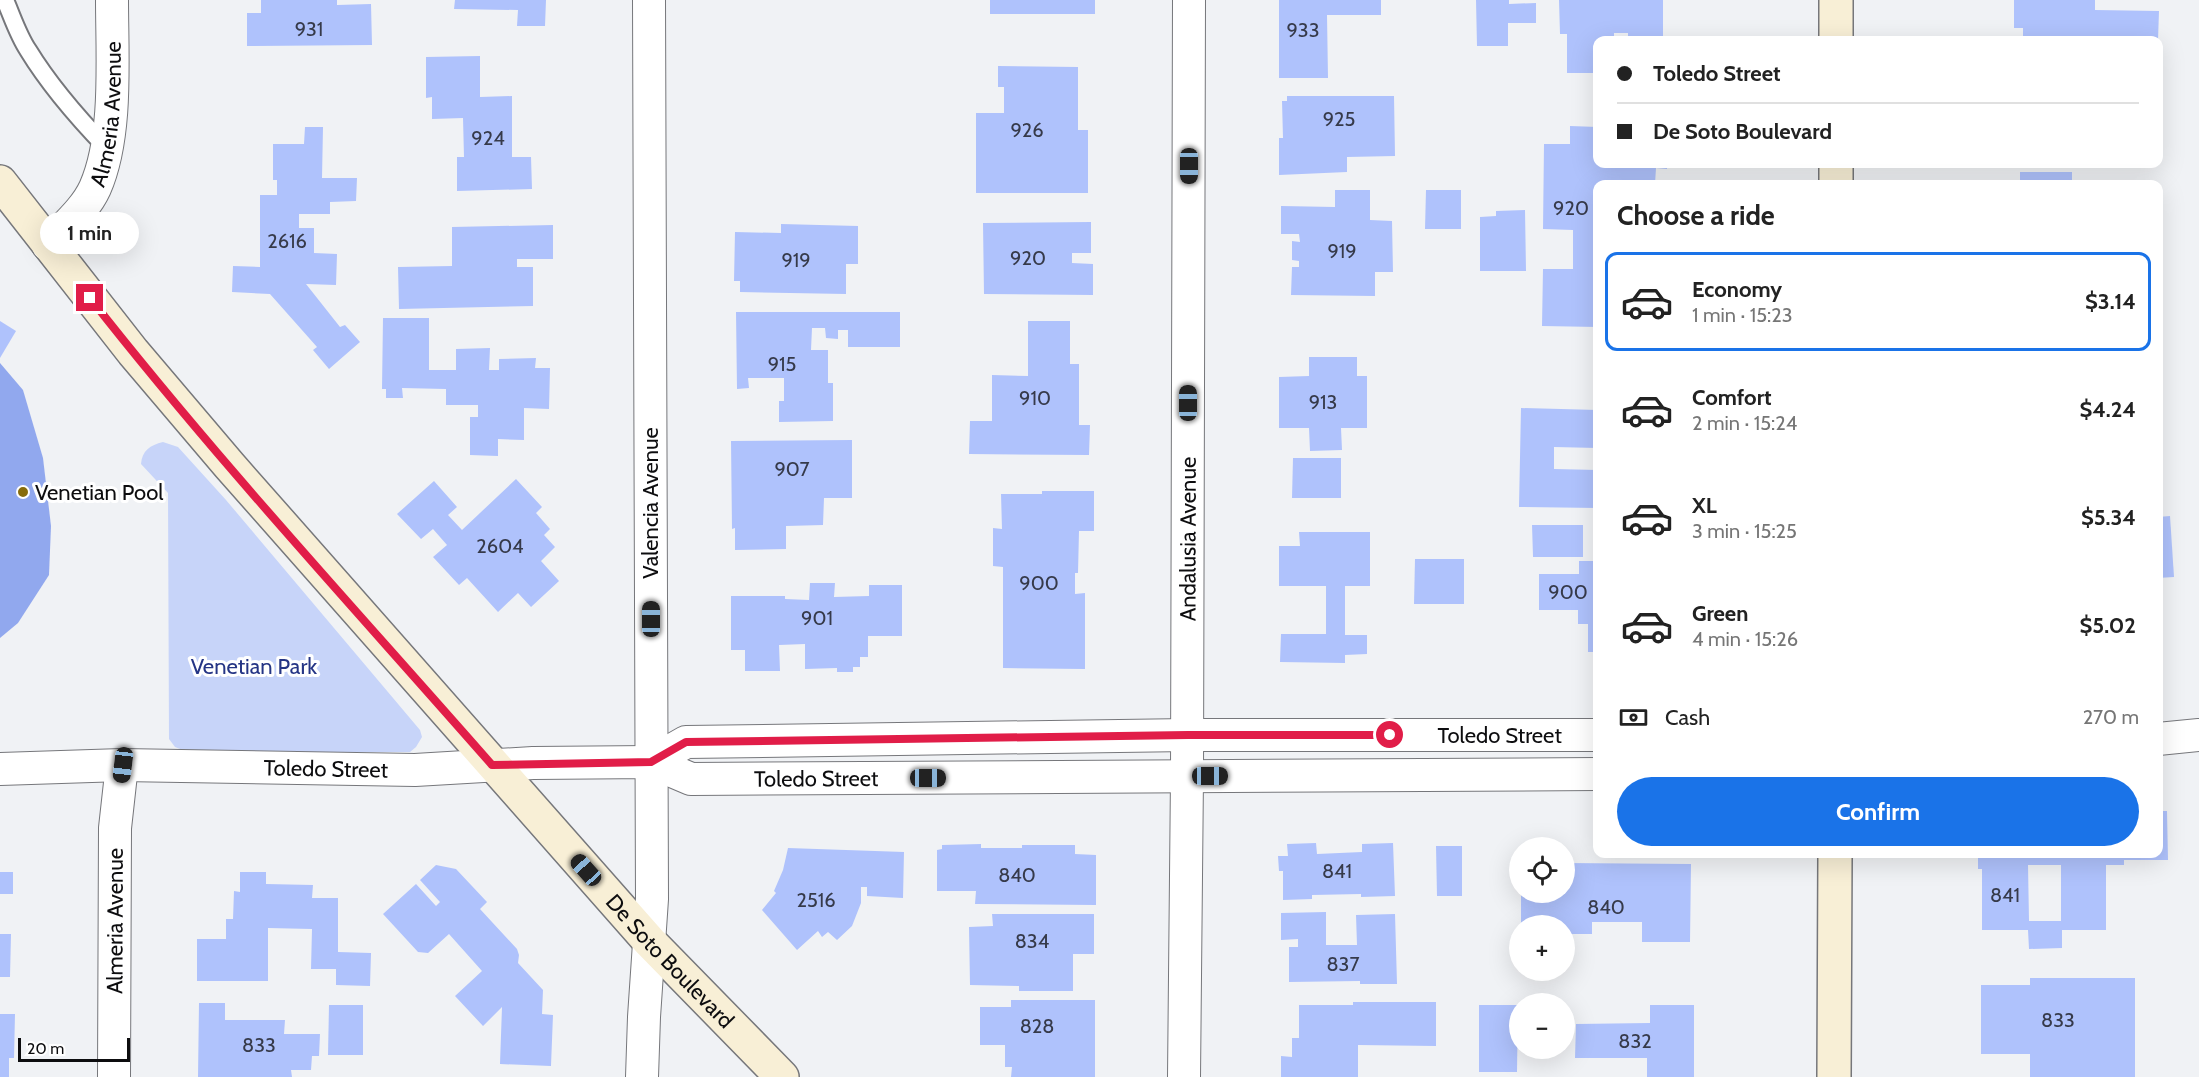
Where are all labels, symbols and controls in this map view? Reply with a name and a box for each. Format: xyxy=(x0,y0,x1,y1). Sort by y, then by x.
house number: 931 xyxy=(295,17,323,41)
house number: 933 xyxy=(1287,18,1320,42)
street label: Almeria Avenue xyxy=(84,41,127,190)
text: Toledo Street xyxy=(1653,60,1781,87)
house number: 925 xyxy=(1323,107,1355,131)
house number: 926 xyxy=(1010,118,1044,142)
text: De Soto Boulevard xyxy=(1653,118,1832,145)
house number: 924 xyxy=(471,126,505,150)
car xyxy=(1180,148,1198,184)
house number: 920 xyxy=(1553,196,1589,220)
text: Choose a ride xyxy=(1617,199,1775,232)
callout: 1 min xyxy=(40,211,140,253)
text: 1 min xyxy=(67,221,112,245)
house number: 2616 xyxy=(267,229,307,253)
house number: 919 xyxy=(1327,239,1357,263)
house number: 920 xyxy=(1010,246,1046,270)
house number: 919 xyxy=(781,248,811,272)
icon: car xyxy=(1620,275,1674,329)
text: Economy xyxy=(1692,276,1782,303)
route end xyxy=(76,284,103,311)
text: $3.14 xyxy=(2085,288,2136,315)
text: 1 min · 15:23 xyxy=(1692,303,1793,327)
house number: 915 xyxy=(768,352,796,376)
icon: car xyxy=(1620,383,1674,437)
text: Comfort xyxy=(1692,384,1771,411)
car xyxy=(1179,385,1197,421)
house number: 910 xyxy=(1019,386,1051,410)
house number: 913 xyxy=(1309,390,1337,414)
text: $4.24 xyxy=(2079,396,2136,423)
text: 2 min · 15:24 xyxy=(1692,411,1797,435)
street label: Valencia Avenue xyxy=(637,427,664,579)
house number: 907 xyxy=(774,457,810,481)
street label: Andalusia Avenue xyxy=(1174,457,1202,621)
place label: Venetian Pool xyxy=(35,479,164,506)
marker: Venetian Pool xyxy=(16,485,30,499)
icon: car xyxy=(1620,491,1674,545)
text: XL xyxy=(1692,492,1717,519)
text: $5.34 xyxy=(2081,504,2136,531)
text: 3 min · 15:25 xyxy=(1692,519,1797,543)
house number: 2604 xyxy=(476,534,524,558)
house number: 900 xyxy=(1019,571,1059,595)
house number: 900 xyxy=(1548,580,1588,604)
icon: car xyxy=(1620,599,1674,653)
text: Green xyxy=(1692,600,1748,627)
car xyxy=(642,601,660,637)
house number: 901 xyxy=(801,606,833,630)
text: $5.02 xyxy=(2080,612,2136,639)
text: 4 min · 15:26 xyxy=(1692,627,1798,651)
park label: Venetian Park xyxy=(191,653,317,680)
icon: cash xyxy=(1617,701,1650,734)
text: Cash xyxy=(1665,704,1710,731)
text: 270 m xyxy=(2083,705,2139,729)
route start xyxy=(1376,721,1403,748)
street label: Toledo Street xyxy=(1437,722,1562,749)
car xyxy=(112,746,134,784)
street label: Toledo Street xyxy=(264,754,389,784)
street label: Toledo Street xyxy=(754,765,879,793)
car xyxy=(1192,767,1228,785)
car xyxy=(910,769,946,787)
button: Confirm xyxy=(1617,777,2139,846)
map controls xyxy=(1509,837,1575,1059)
button: locate xyxy=(1509,837,1575,903)
street label: Almeria Avenue xyxy=(101,848,129,994)
car xyxy=(567,851,605,889)
house number: 841 xyxy=(1322,859,1352,883)
house number: 840 xyxy=(998,863,1036,887)
house number: 841 xyxy=(1990,883,2020,907)
house number: 2516 xyxy=(796,888,836,912)
street label: De Soto Boulevard xyxy=(600,889,740,1034)
house number: 840 xyxy=(1587,895,1625,919)
button: + xyxy=(1509,915,1575,981)
house number: 834 xyxy=(1015,929,1050,953)
house number: 837 xyxy=(1327,952,1360,976)
button: − xyxy=(1509,993,1575,1059)
house number: 833 xyxy=(2041,1008,2075,1032)
house number: 828 xyxy=(1020,1014,1054,1038)
house number: 832 xyxy=(1618,1029,1652,1053)
house number: 833 xyxy=(242,1033,276,1057)
scale bar xyxy=(18,1035,130,1062)
text: 20 m xyxy=(27,1039,64,1058)

